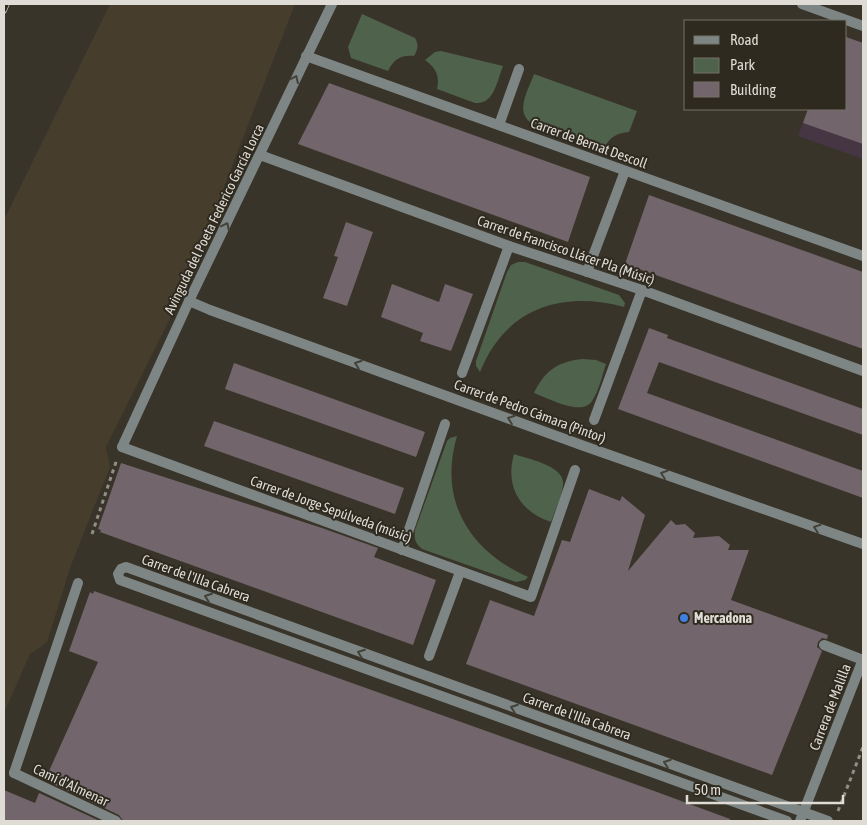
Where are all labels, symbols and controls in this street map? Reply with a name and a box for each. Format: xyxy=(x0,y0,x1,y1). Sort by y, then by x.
legend xyxy=(684,20,847,110)
text: Road xyxy=(730,31,759,48)
text: Park xyxy=(730,56,755,73)
one-way arrow xyxy=(289,75,299,84)
text: Building xyxy=(730,81,776,98)
street label: Carrer de Bernat Descoll xyxy=(528,114,650,172)
street label: Avinguda del Poeta Federico García Lorca xyxy=(161,121,267,317)
street label: Carrer de Francisco Llácer Pla (Músic) xyxy=(475,212,657,288)
one-way arrow xyxy=(219,222,230,231)
one-way arrow xyxy=(354,360,363,370)
street label: Carrer de Pedro Cámara (Pintor) xyxy=(452,376,608,446)
one-way arrow xyxy=(507,415,516,425)
one-way arrow xyxy=(660,470,669,480)
street label: Carrer de Jorge Sepúlveda (músic) xyxy=(248,472,414,546)
one-way arrow xyxy=(814,523,822,533)
street label: Carrer de l'Illa Cabrera xyxy=(140,551,252,605)
one-way arrow xyxy=(205,593,213,603)
place label: Mercadona xyxy=(694,610,753,626)
marker: Mercadona xyxy=(678,612,690,624)
one-way arrow xyxy=(357,648,366,658)
street label: Carrera de Malilla xyxy=(806,661,854,753)
street label: Carrer de l'Illa Cabrera xyxy=(521,689,633,743)
one-way arrow xyxy=(510,704,519,714)
one-way arrow xyxy=(663,759,672,769)
street label: Camí d'Almenar xyxy=(31,761,112,810)
scale bar xyxy=(687,772,843,804)
text: 50 m xyxy=(694,781,721,798)

